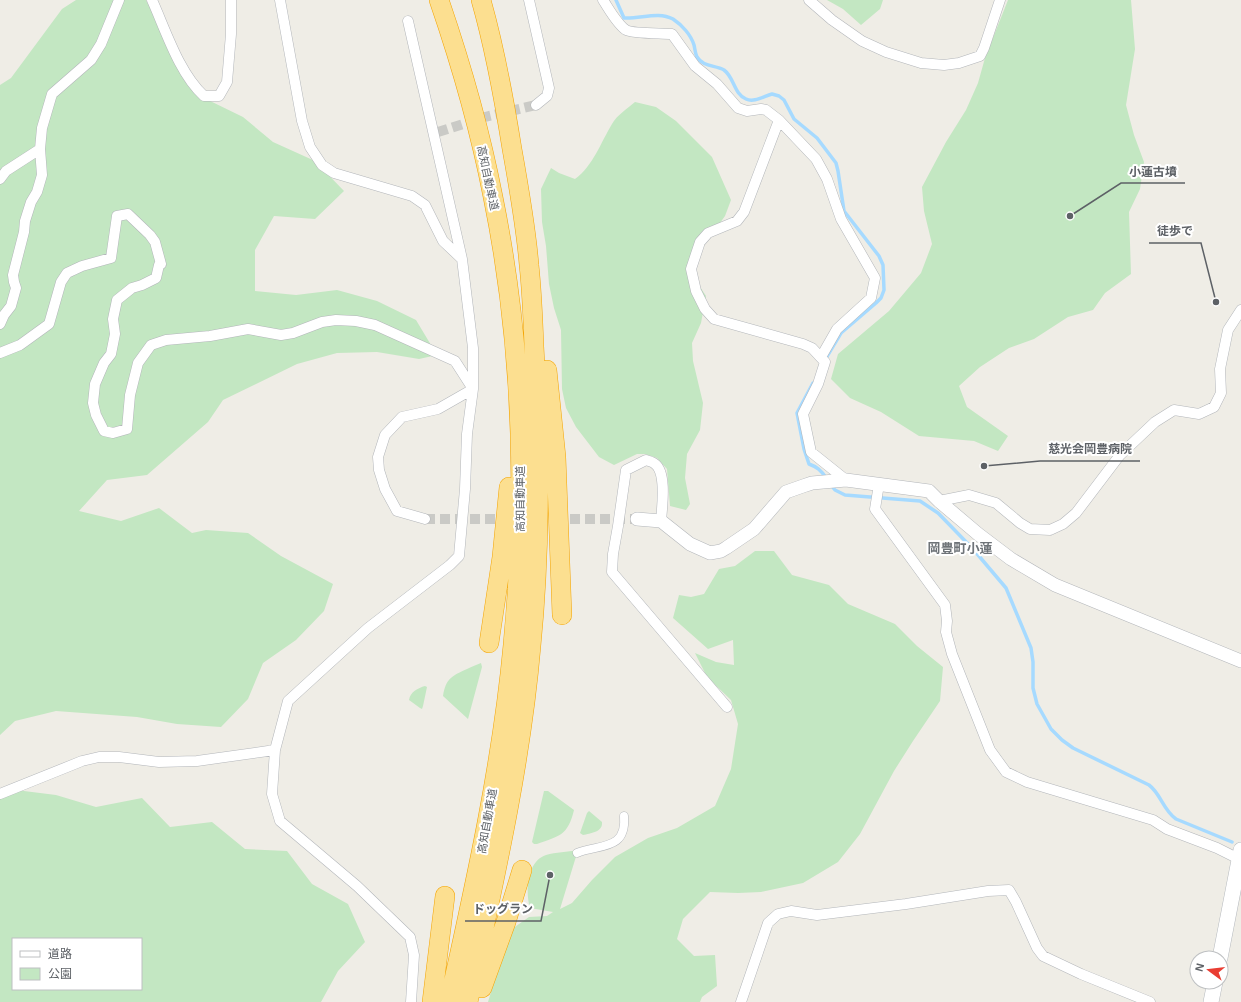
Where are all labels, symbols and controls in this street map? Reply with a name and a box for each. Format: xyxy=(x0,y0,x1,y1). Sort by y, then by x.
street label: 高知自動車道 xyxy=(475,144,501,212)
callout: 小蓮古墳 xyxy=(1121,159,1185,183)
text: 小蓮古墳 xyxy=(1129,165,1177,179)
callout: 徒歩で xyxy=(1149,219,1201,243)
text: 徒歩で xyxy=(1157,224,1193,238)
callout: 慈光会岡豊病院 xyxy=(1040,437,1140,461)
text: 慈光会岡豊病院 xyxy=(1048,442,1132,456)
street label: 高知自動車道 xyxy=(514,466,526,532)
district label: 岡豊町小蓮 xyxy=(927,541,993,556)
street label: 高知自動車道 xyxy=(475,787,499,855)
callout: ドッグラン xyxy=(465,897,541,921)
text: ドッグラン xyxy=(473,902,533,916)
legend xyxy=(12,938,142,990)
text: 道路 xyxy=(48,947,72,961)
north arrow xyxy=(1189,950,1229,990)
text: N xyxy=(1193,962,1206,973)
text: 公園 xyxy=(48,967,72,981)

